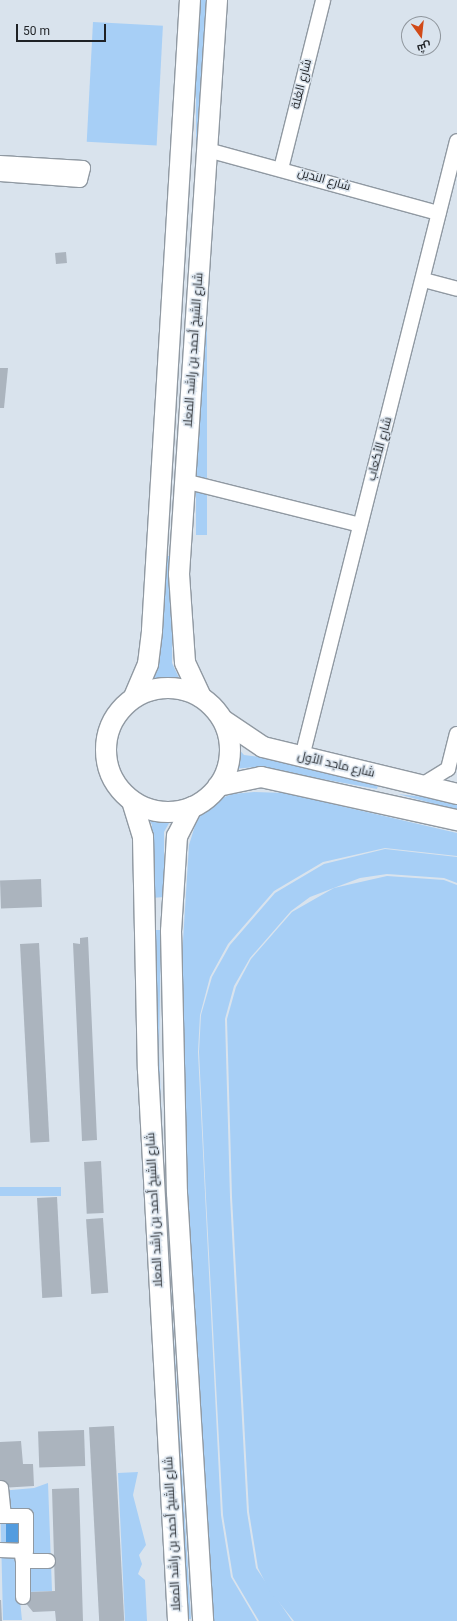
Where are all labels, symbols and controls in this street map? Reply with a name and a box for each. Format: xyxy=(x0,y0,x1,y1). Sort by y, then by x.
scale bar xyxy=(18,16,108,42)
north arrow xyxy=(401,16,441,56)
text: 50 m xyxy=(23,24,50,38)
text: ش xyxy=(415,39,432,55)
street label: شارع الغلة xyxy=(289,58,315,110)
street label: شارع الندين xyxy=(296,166,352,194)
street label: شارع الشيخ أحمد بن راشد المعلا xyxy=(181,272,207,428)
street label: شارع الأكعاب xyxy=(365,416,395,482)
street label: شارع ماجد الأول xyxy=(296,749,376,781)
street label: شارع الشيخ أحمد بن راشد المعلا xyxy=(144,1132,166,1288)
street label: شارع الشيخ أحمد بن راشد المعلا xyxy=(162,1456,184,1612)

